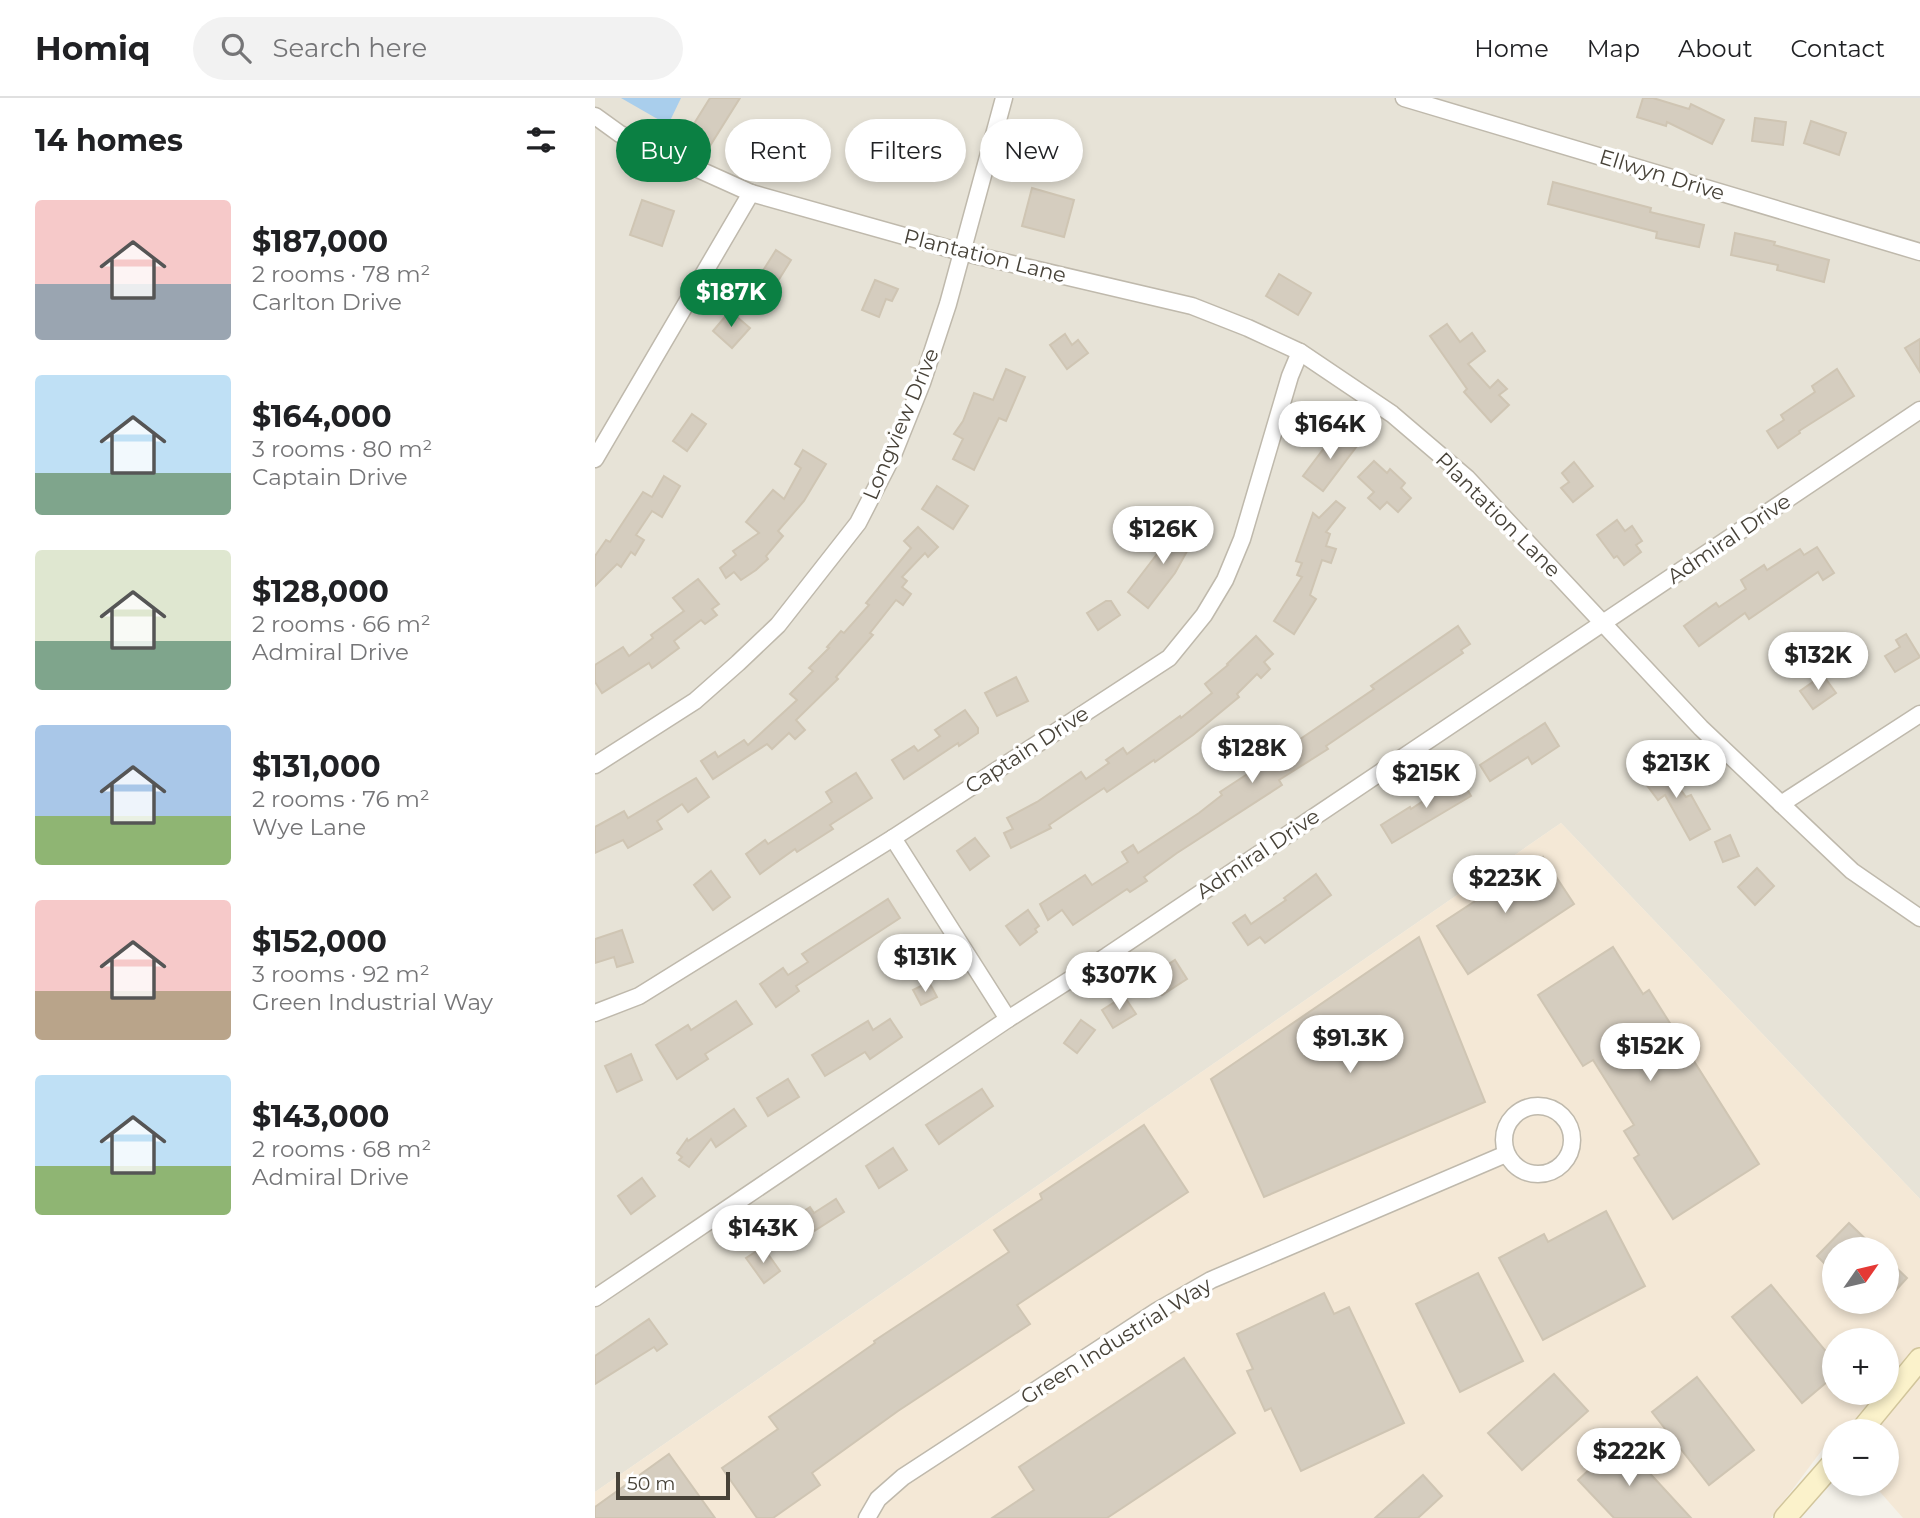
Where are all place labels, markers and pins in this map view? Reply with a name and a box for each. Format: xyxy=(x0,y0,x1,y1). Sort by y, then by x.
pin: $187K xyxy=(682,270,780,329)
pin: $164K xyxy=(1281,402,1379,461)
pin: $126K xyxy=(1114,506,1212,566)
pin: $132K xyxy=(1769,632,1867,692)
pin: $128K xyxy=(1203,726,1301,785)
pin: $213K xyxy=(1627,740,1725,800)
pin: $215K xyxy=(1377,750,1475,810)
pin: $223K xyxy=(1456,856,1554,915)
pin: $131K xyxy=(876,934,974,994)
pin: $307K xyxy=(1070,953,1168,1012)
pin: $91.3K xyxy=(1293,1016,1407,1075)
pin: $152K xyxy=(1601,1024,1699,1083)
pin: $143K xyxy=(714,1206,812,1265)
pin: $222K xyxy=(1580,1428,1678,1488)

